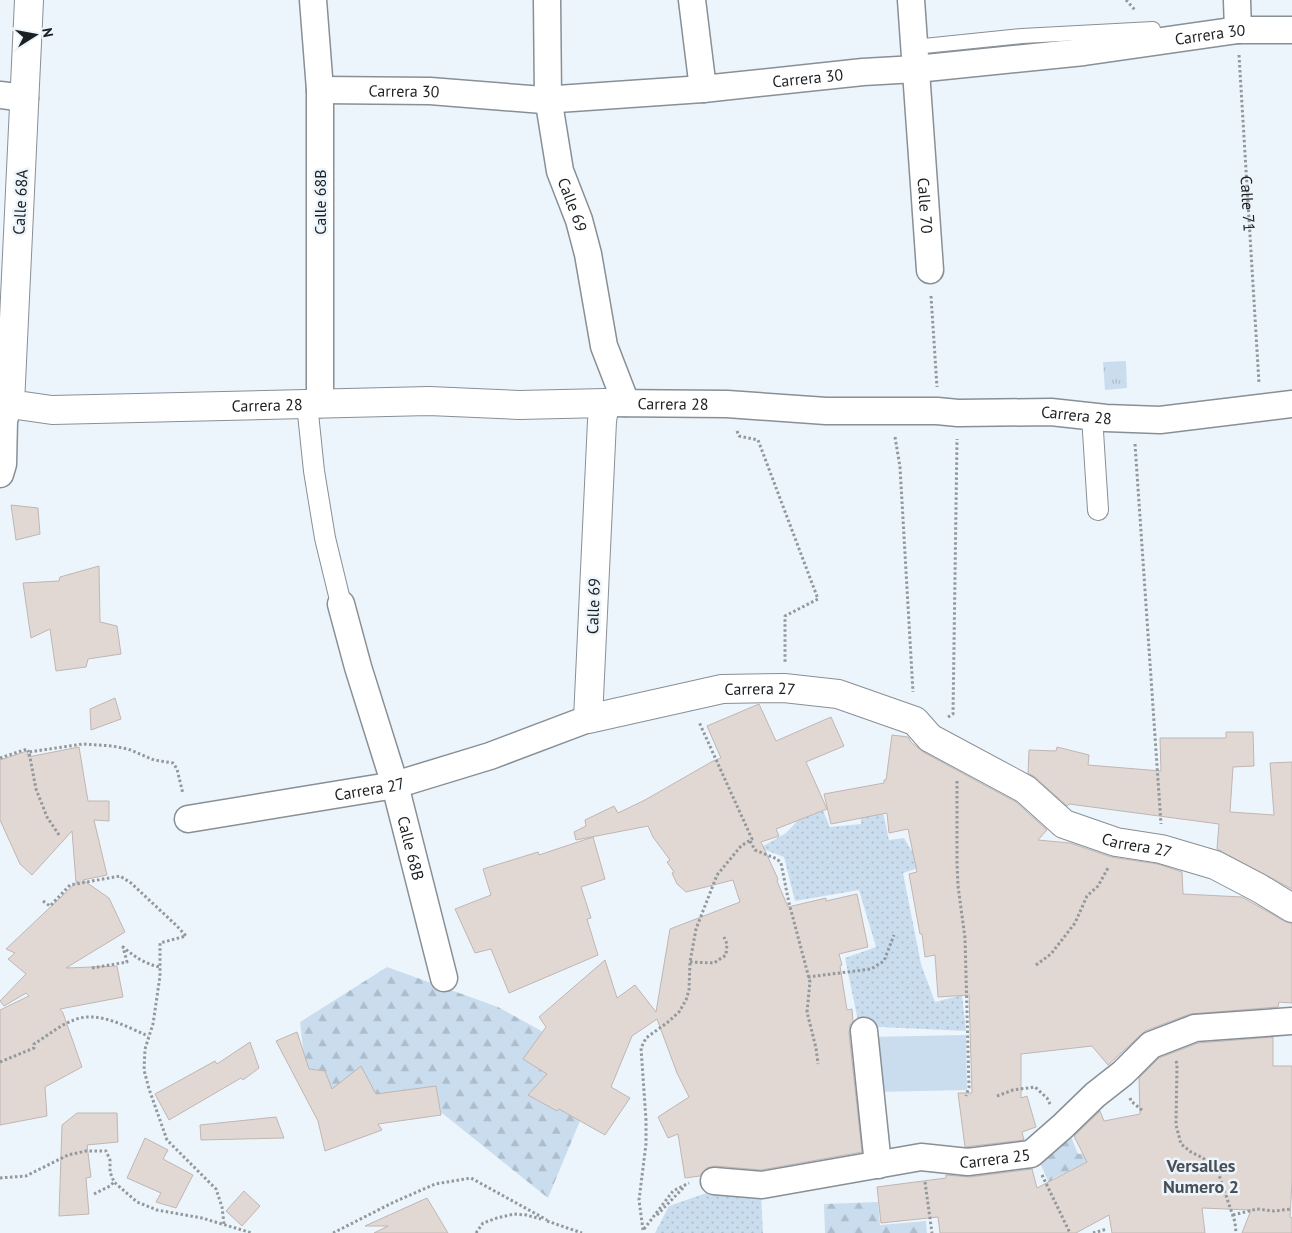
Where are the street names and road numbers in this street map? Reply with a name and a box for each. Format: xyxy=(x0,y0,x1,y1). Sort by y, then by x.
street label: Carrera 30 xyxy=(1174,20,1246,49)
street label: Carrera 30 xyxy=(771,64,844,92)
street label: Carrera 30 xyxy=(368,80,441,102)
street label: Calle 68A xyxy=(8,168,32,235)
street label: Calle 68B xyxy=(310,169,330,235)
street label: Calle 69 xyxy=(554,175,592,234)
street label: Calle 71 xyxy=(1236,175,1260,232)
street label: Calle 70 xyxy=(914,177,937,234)
street label: Carrera 28 xyxy=(637,393,709,414)
street label: Carrera 28 xyxy=(231,394,303,416)
street label: Carrera 28 xyxy=(1041,402,1112,428)
street label: Calle 69 xyxy=(582,578,604,634)
street label: Carrera 27 xyxy=(724,678,797,699)
street label: Carrera 27 xyxy=(333,773,407,805)
street label: Calle 68B xyxy=(393,814,429,882)
street label: Carrera 27 xyxy=(1099,828,1174,862)
street label: Carrera 25 xyxy=(959,1144,1031,1172)

